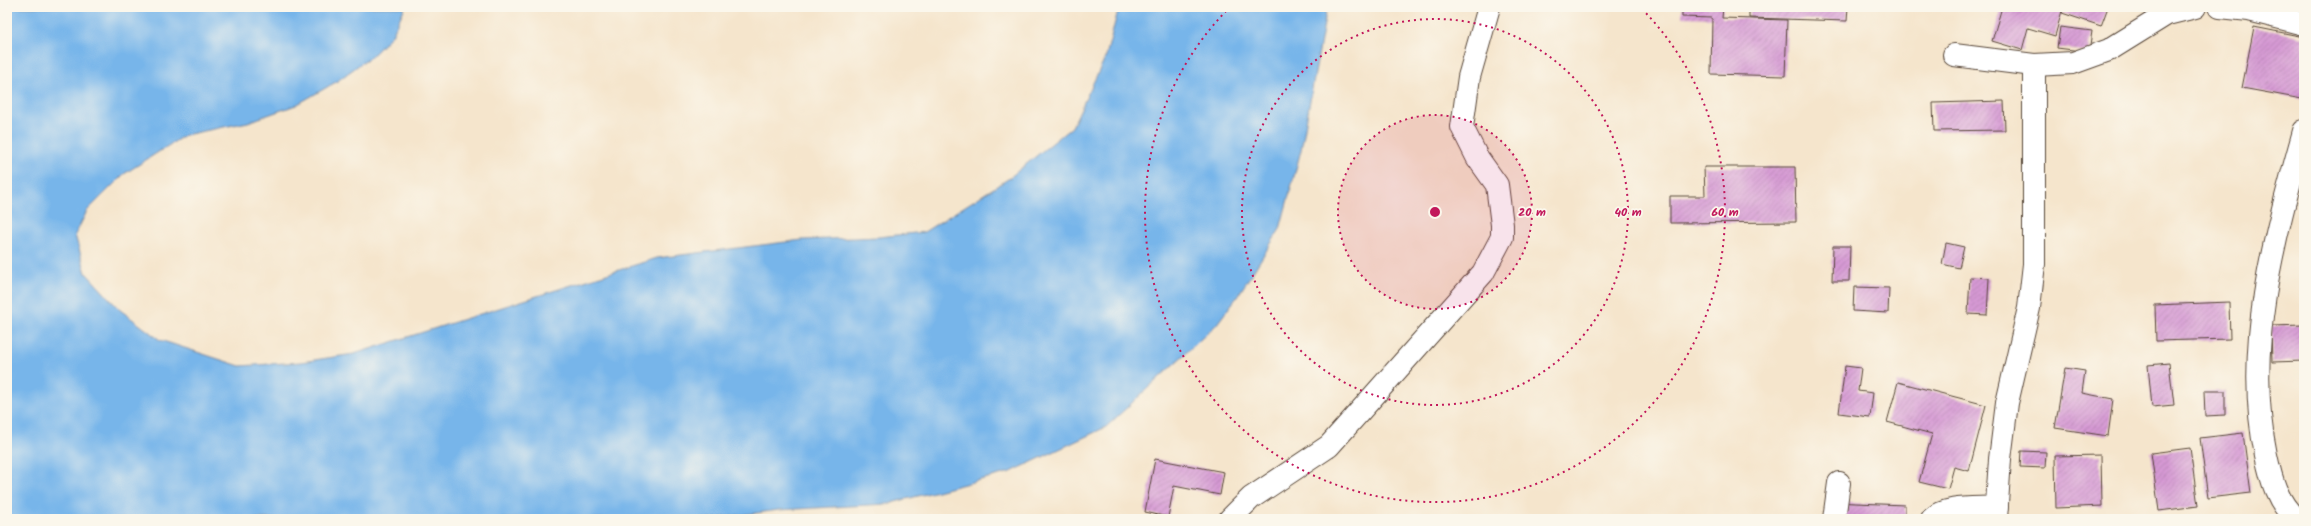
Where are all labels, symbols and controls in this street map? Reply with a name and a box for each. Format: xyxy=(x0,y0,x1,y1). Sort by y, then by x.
text: 20 m xyxy=(1518,203,1546,222)
text: 40 m xyxy=(1614,203,1642,222)
text: 60 m xyxy=(1711,203,1739,222)
centre of rings xyxy=(1428,205,1442,219)

